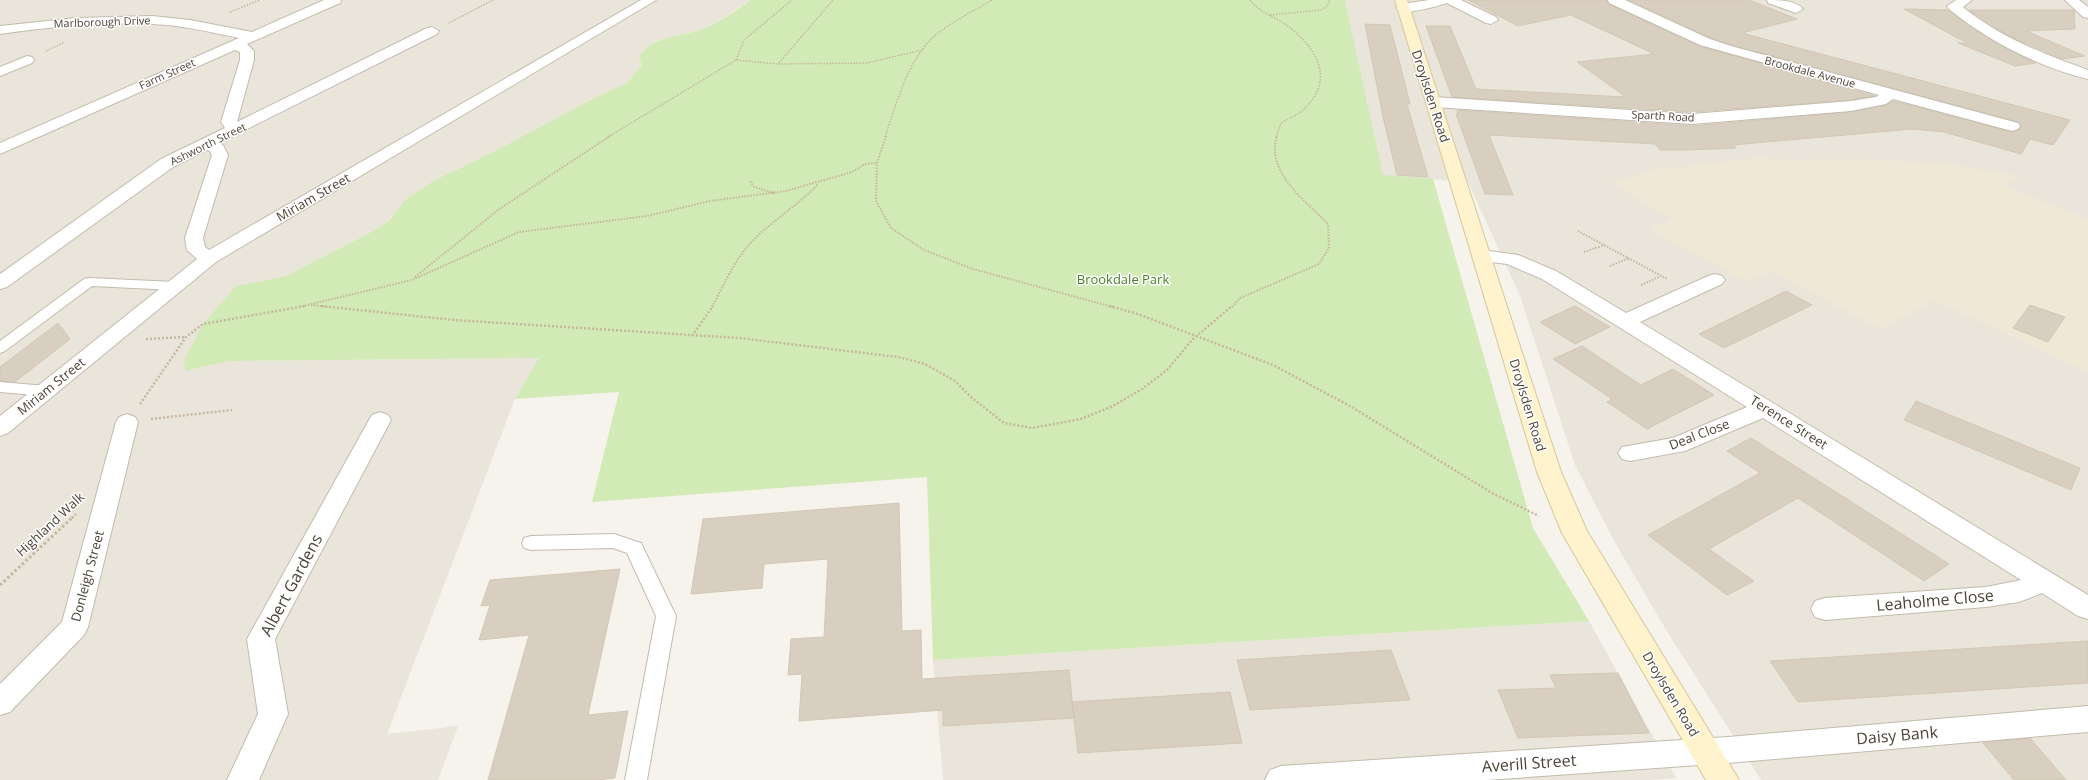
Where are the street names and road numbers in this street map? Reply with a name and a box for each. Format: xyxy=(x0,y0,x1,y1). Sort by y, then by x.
street label: Marlborough Drive xyxy=(53,12,151,31)
street label: Droylsden Road xyxy=(1408,47,1454,145)
street label: Brookdale Avenue xyxy=(1763,52,1857,91)
street label: Farm Street xyxy=(136,54,197,93)
street label: Sparth Road xyxy=(1631,106,1695,125)
street label: Ashworth Street xyxy=(167,119,248,168)
street label: Miriam Street xyxy=(273,168,354,225)
street label: Miriam Street xyxy=(13,353,89,419)
street label: Droylsden Road xyxy=(1505,356,1551,454)
street label: Terence Street xyxy=(1747,391,1831,453)
street label: Deal Close xyxy=(1666,414,1732,454)
street label: Highland Walk xyxy=(12,488,88,560)
street label: Donleigh Street xyxy=(66,528,108,624)
street label: Albert Gardens xyxy=(255,530,327,640)
street label: Leaholme Close xyxy=(1875,584,1995,616)
street label: Droylsden Road xyxy=(1639,648,1703,740)
street label: Daisy Bank xyxy=(1855,720,1939,750)
street label: Averill Street xyxy=(1481,749,1577,777)

